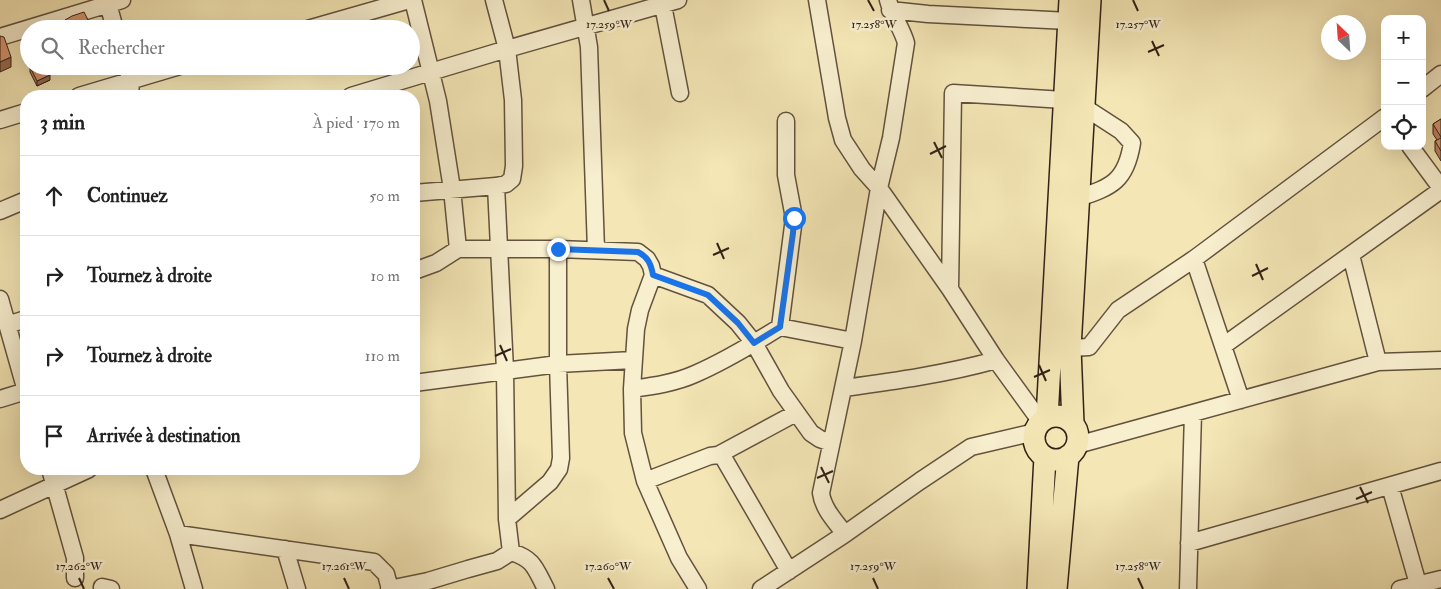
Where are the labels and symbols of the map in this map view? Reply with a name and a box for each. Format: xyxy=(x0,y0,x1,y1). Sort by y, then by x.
north arrow xyxy=(1321,15,1366,60)
text: 17.259°W xyxy=(586,17,633,32)
text: 17.258°W xyxy=(851,17,897,32)
text: 17.257°W xyxy=(1115,17,1161,32)
route start xyxy=(783,207,806,230)
route end xyxy=(547,238,570,261)
text: 17.262°W xyxy=(56,559,103,574)
text: 17.261°W xyxy=(322,559,367,574)
text: 17.260°W xyxy=(585,559,632,574)
text: 17.259°W xyxy=(850,559,897,574)
text: 17.258°W xyxy=(1115,559,1161,574)

